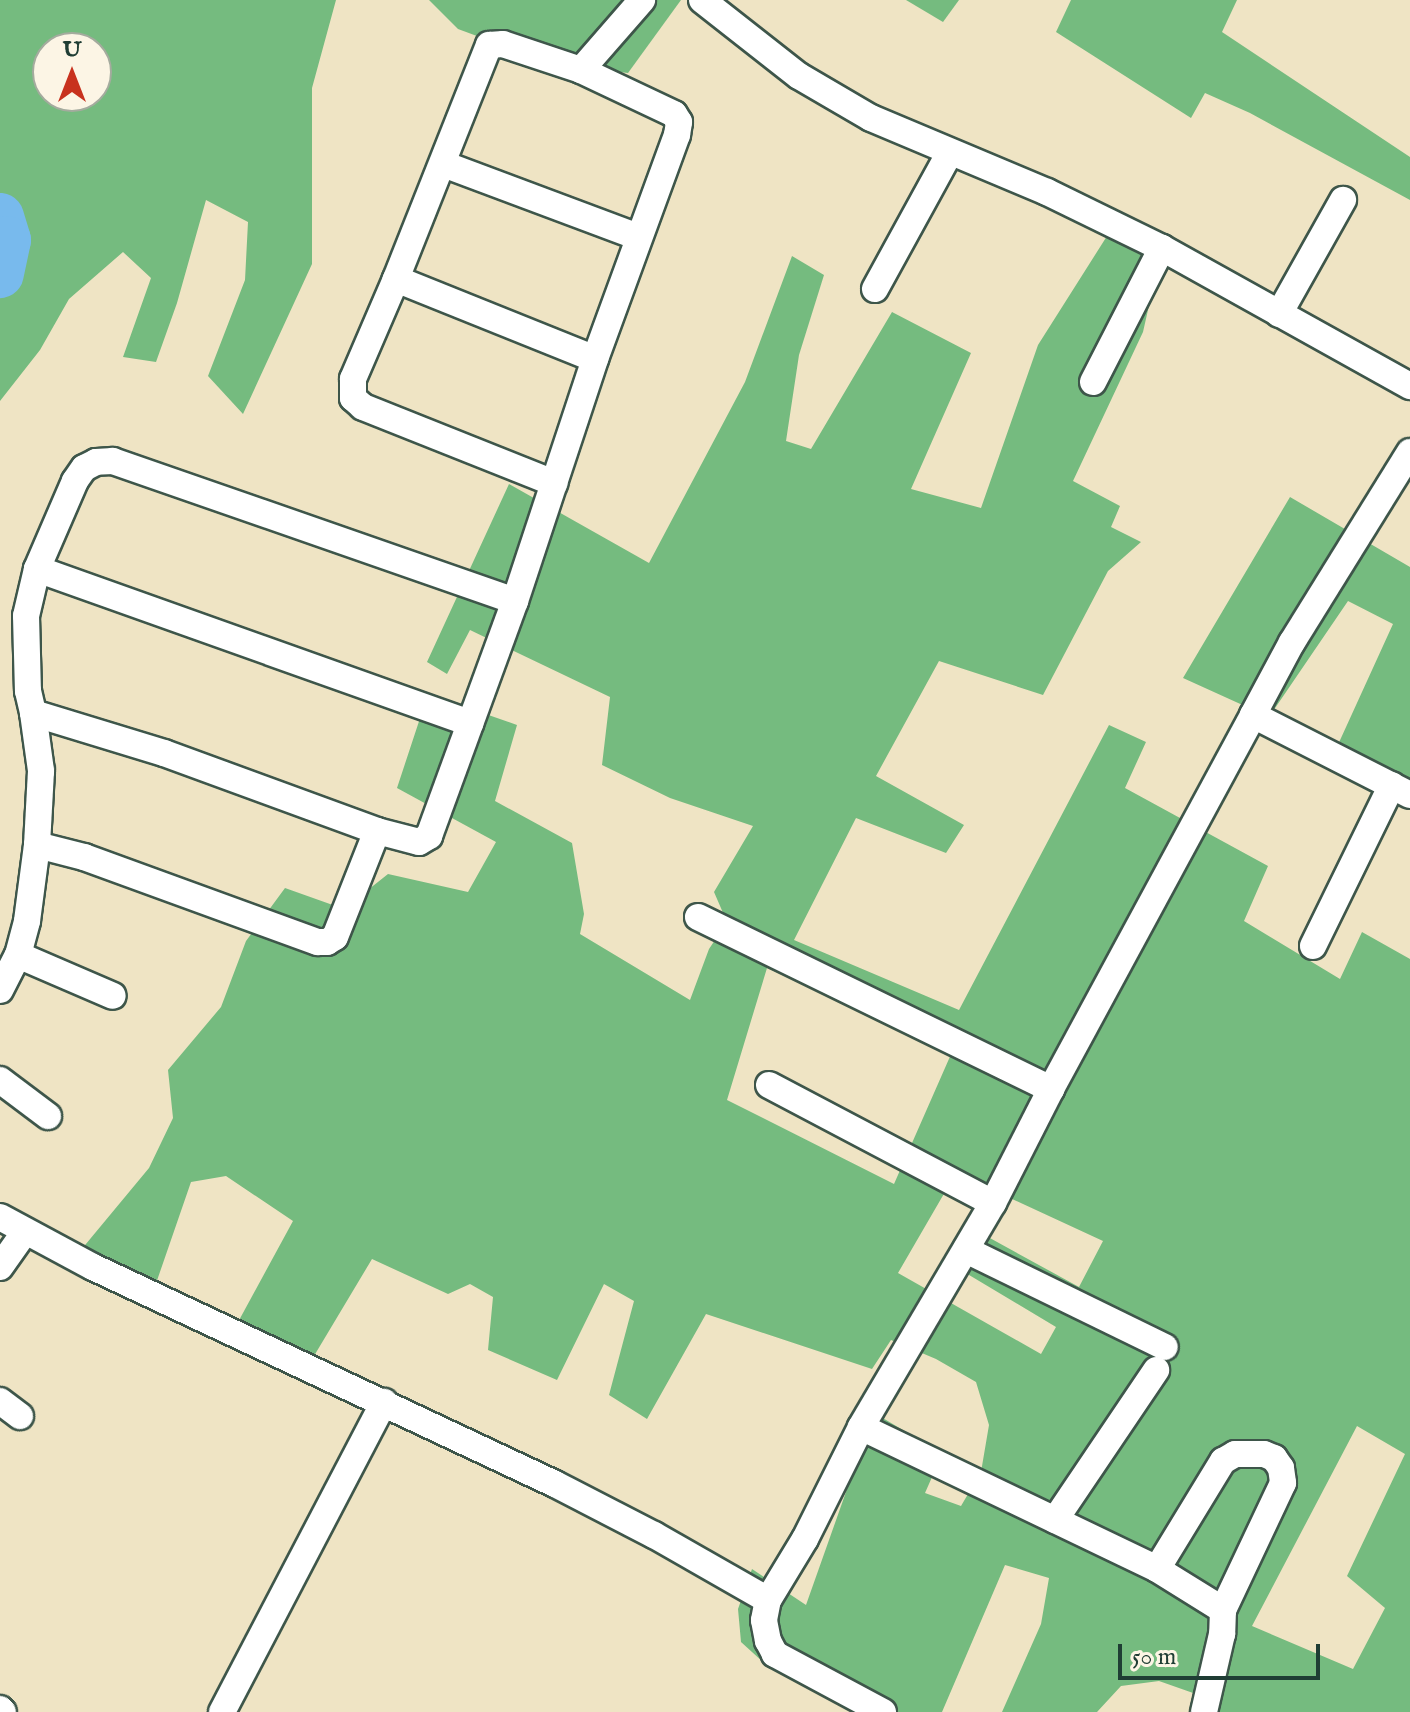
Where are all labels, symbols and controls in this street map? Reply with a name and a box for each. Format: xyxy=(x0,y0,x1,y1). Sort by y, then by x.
north arrow xyxy=(32,32,112,112)
text: U xyxy=(63,36,81,64)
scale bar xyxy=(1122,1628,1324,1678)
text: 50 m xyxy=(1132,1642,1176,1673)

